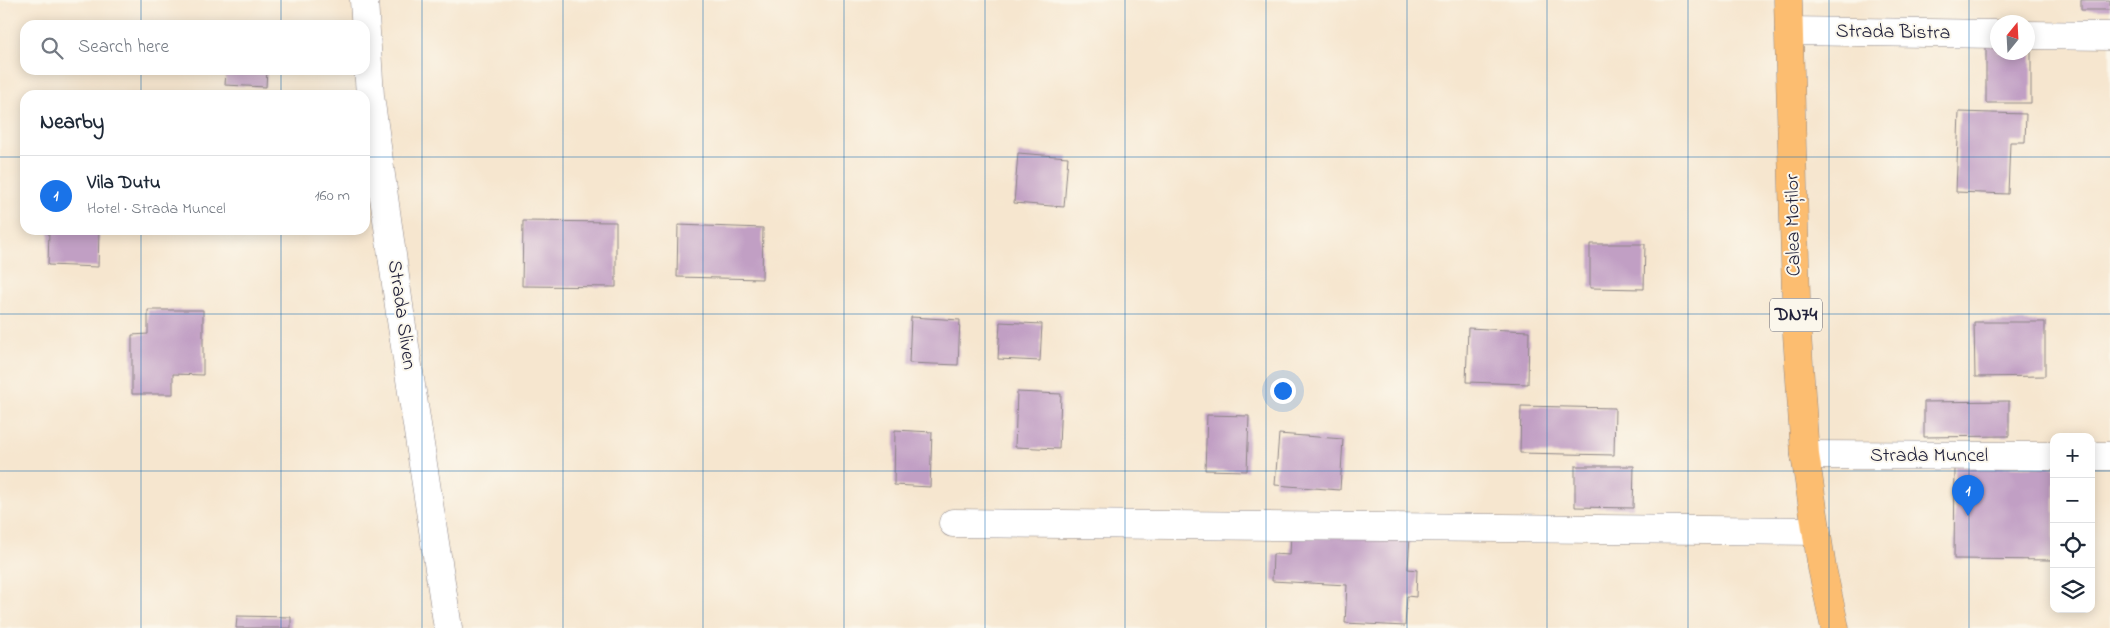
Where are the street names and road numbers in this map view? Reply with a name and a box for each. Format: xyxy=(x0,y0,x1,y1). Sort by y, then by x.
street label: Strada Bistra xyxy=(1835,18,1951,48)
street label: Calea Moților xyxy=(1779,173,1809,277)
street label: Strada Sliven xyxy=(379,258,423,372)
road number: DN74 xyxy=(1770,298,1822,332)
street label: Strada Muncel xyxy=(1870,442,1988,471)

